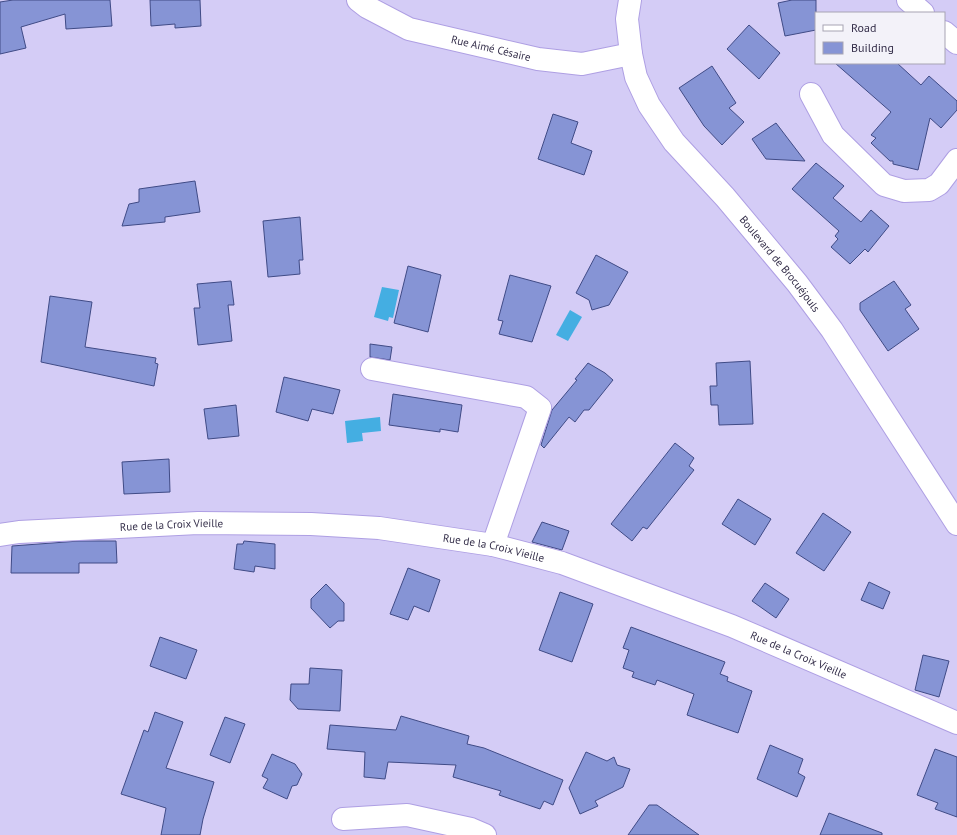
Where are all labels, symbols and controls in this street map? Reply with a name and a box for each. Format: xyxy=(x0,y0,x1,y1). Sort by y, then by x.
legend xyxy=(815,12,945,64)
text: Road xyxy=(851,20,876,35)
street label: Rue Aimé Césaire xyxy=(450,32,533,64)
text: Building xyxy=(851,40,894,55)
street label: Boulevard de Brocuéjouls xyxy=(737,213,823,315)
street label: Rue de la Croix Vieille xyxy=(120,516,224,534)
street label: Rue de la Croix Vieille xyxy=(442,531,546,565)
street label: Rue de la Croix Vieille xyxy=(748,628,849,682)

